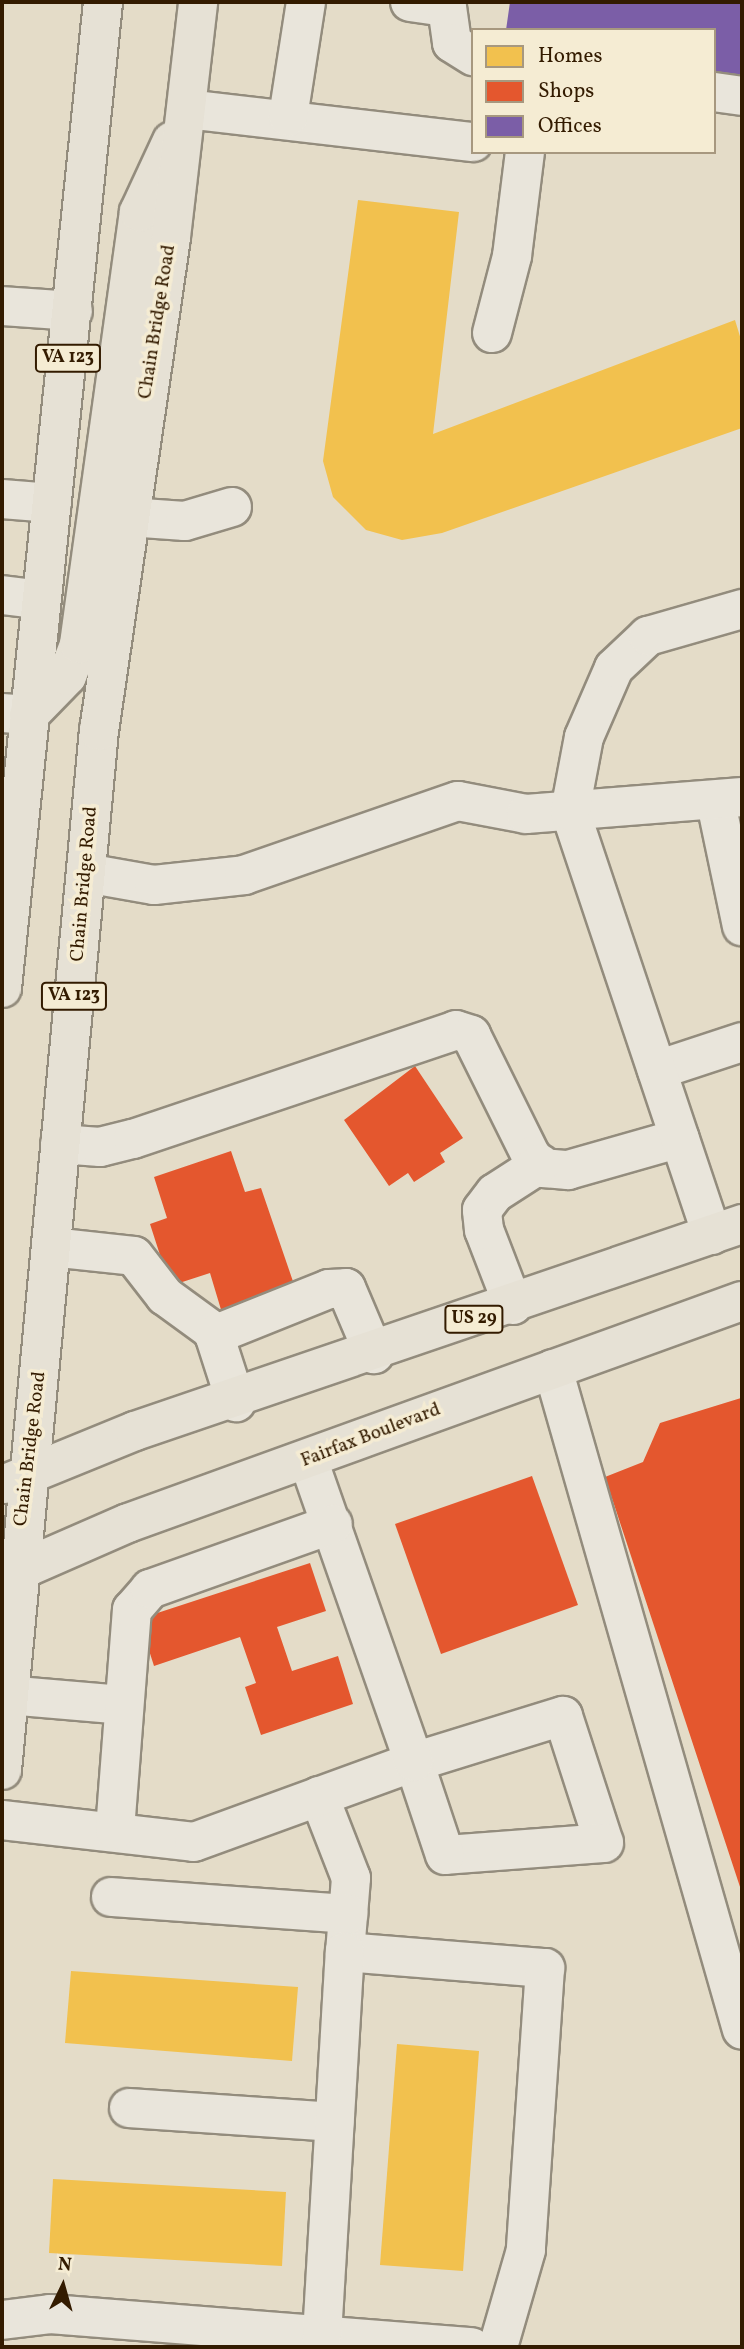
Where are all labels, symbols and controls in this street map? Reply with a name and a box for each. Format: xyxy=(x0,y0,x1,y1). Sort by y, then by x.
legend xyxy=(471,28,716,154)
text: Homes xyxy=(538,42,603,71)
text: Shops xyxy=(538,77,594,106)
text: Offices xyxy=(538,112,602,141)
street label: Chain Bridge Road xyxy=(135,243,181,401)
road number: VA 123 xyxy=(35,344,101,372)
street label: Chain Bridge Road xyxy=(67,805,103,963)
road number: VA 123 xyxy=(41,981,107,1010)
road number: US 29 xyxy=(444,1304,504,1334)
street label: Chain Bridge Road xyxy=(10,1370,52,1528)
street label: Fairfax Boulevard xyxy=(298,1399,444,1473)
north arrow xyxy=(28,2251,98,2321)
text: N xyxy=(57,2252,73,2279)

